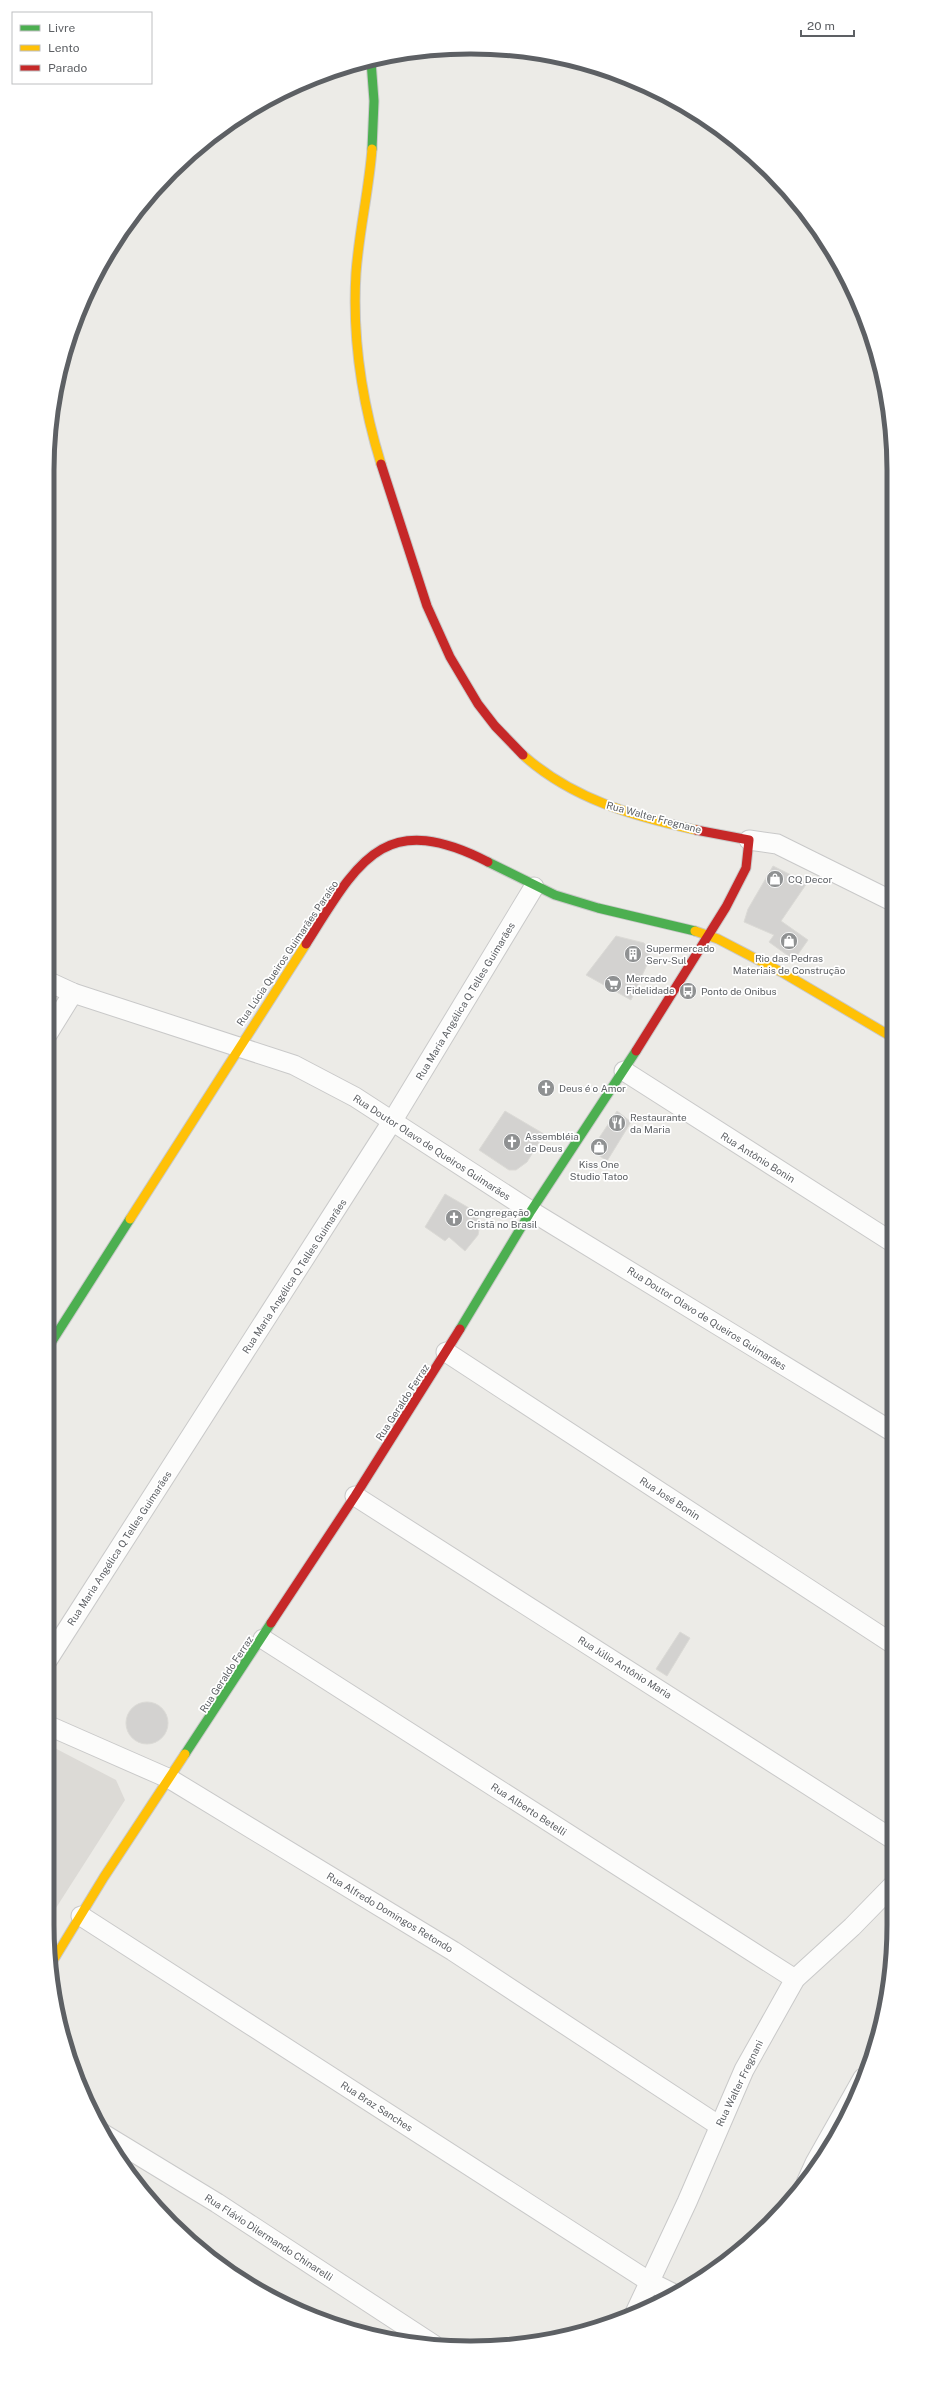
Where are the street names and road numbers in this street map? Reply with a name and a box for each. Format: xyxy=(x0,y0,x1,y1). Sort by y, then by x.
street label: Rua Walter Fregnane xyxy=(605,799,703,836)
street label: Rua Lúcia Queiros Guimarães Paraíso xyxy=(234,878,340,1028)
street label: Rua Maria Angélica Q Telles Guimarães xyxy=(413,920,517,1082)
street label: Rua Doutor Olavo de Queiros Guimarães xyxy=(351,1092,513,1202)
street label: Rua Antônio Bonin xyxy=(719,1129,798,1185)
street label: Rua Maria Angélica Q Telles Guimarães xyxy=(239,1196,349,1356)
street label: Rua Doutor Olavo de Queiros Guimarães xyxy=(625,1264,789,1372)
street label: Rua Geraldo Ferraz xyxy=(373,1361,431,1443)
street label: Rua Maria Angélica Q Telles Guimarães xyxy=(64,1468,174,1628)
street label: Rua José Bonin xyxy=(638,1474,703,1522)
street label: Rua Geraldo Ferraz xyxy=(197,1633,255,1715)
street label: Rua Júlio Antônio Maria xyxy=(576,1633,674,1701)
street label: Rua Alberto Betelli xyxy=(489,1780,569,1838)
street label: Rua Alfredo Domingos Retondo xyxy=(325,1869,456,1955)
street label: Rua Walter Fregnani xyxy=(713,2038,765,2128)
street label: Rua Braz Sanches xyxy=(339,2078,415,2134)
street label: Rua Flávio Dilermando Chinarelli xyxy=(203,2191,335,2283)

